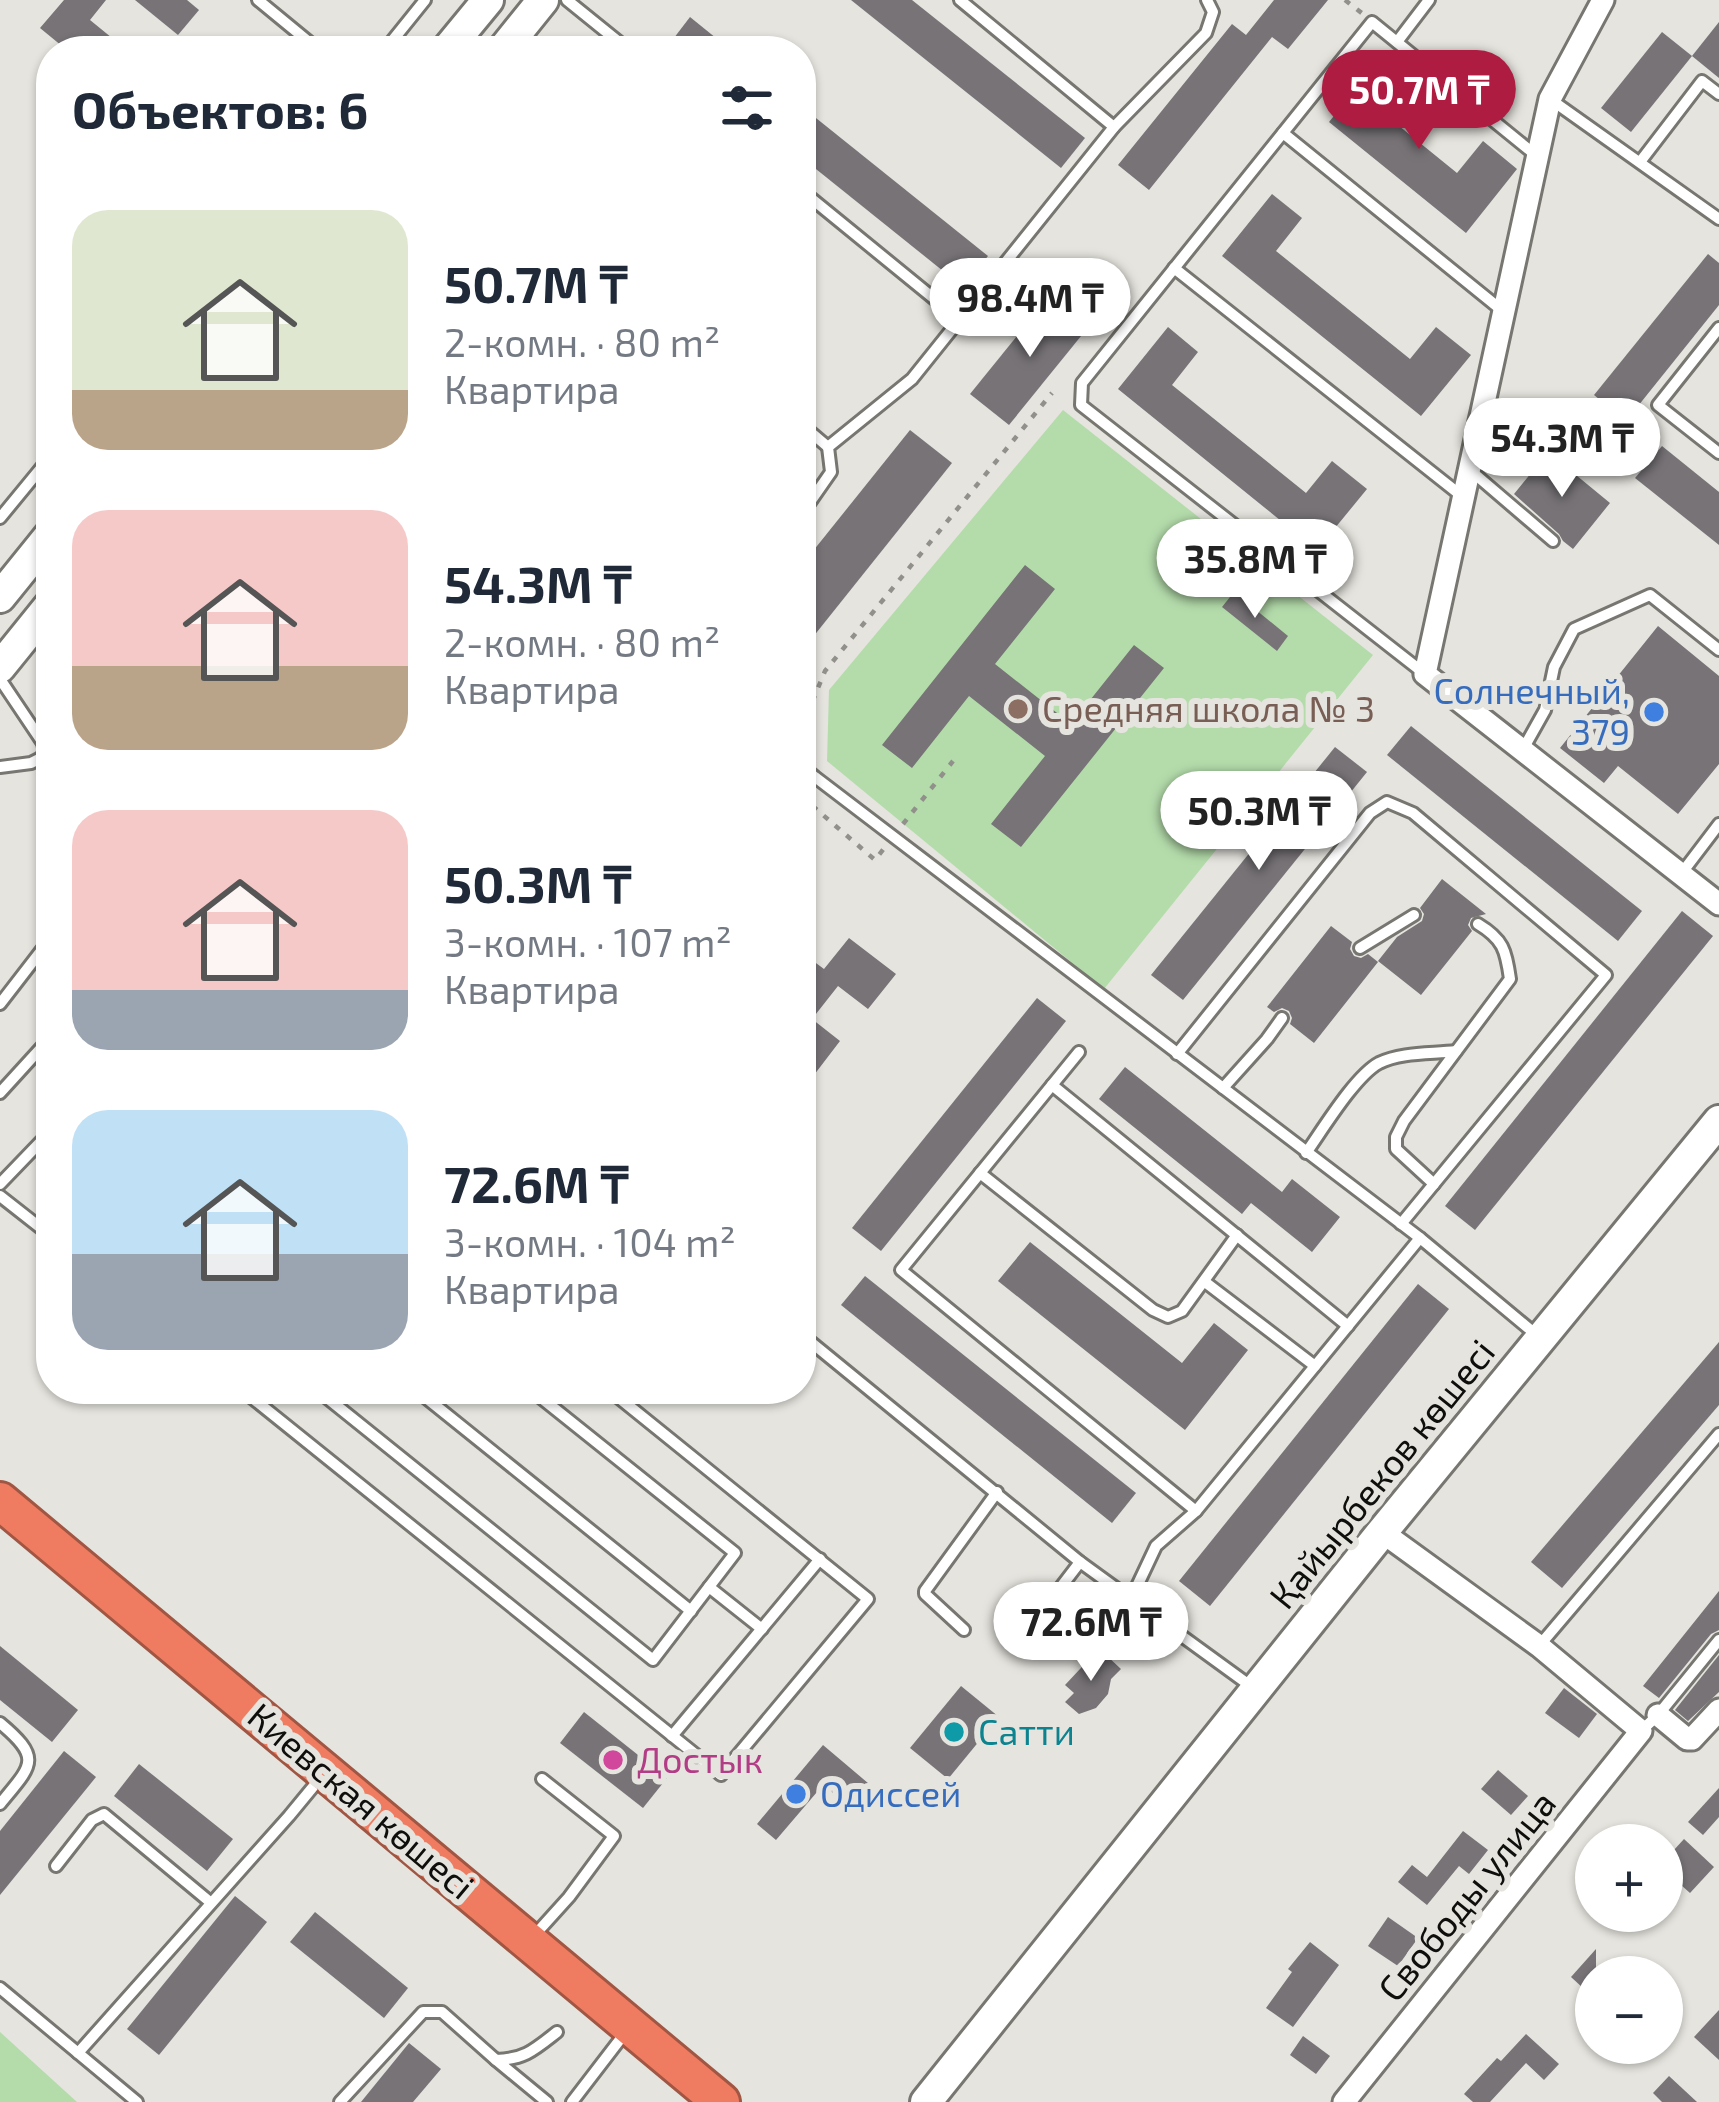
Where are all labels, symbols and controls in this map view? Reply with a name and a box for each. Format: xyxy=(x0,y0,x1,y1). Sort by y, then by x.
pin: 50.7M ₸ xyxy=(1308,50,1530,152)
text: 50.7M ₸ xyxy=(1349,65,1489,112)
icon: filters xyxy=(714,75,780,141)
text: Объектов: 6 xyxy=(72,78,368,139)
text: 50.7M ₸ xyxy=(444,252,628,313)
icon: home xyxy=(168,258,312,402)
pin: 98.4M ₸ xyxy=(919,258,1141,360)
text: 98.4M ₸ xyxy=(957,273,1103,320)
text: 2-комн. · 80 m² xyxy=(444,318,720,365)
text: Квартира xyxy=(444,365,620,412)
pin: 54.3M ₸ xyxy=(1451,398,1673,500)
text: 54.3M ₸ xyxy=(1490,413,1634,460)
pin: 35.8M ₸ xyxy=(1144,519,1366,621)
text: 35.8M ₸ xyxy=(1184,534,1326,581)
text: 54.3M ₸ xyxy=(444,552,632,613)
icon: home xyxy=(168,558,312,702)
text: 2-комн. · 80 m² xyxy=(444,618,720,665)
text: Квартира xyxy=(444,665,620,712)
place label: Солнечный, 379 xyxy=(1433,668,1630,752)
place label: Средняя школа № 3 xyxy=(1042,686,1375,729)
marker: Средняя школа № 3 xyxy=(1005,696,1031,722)
marker: Солнечный, 379 xyxy=(1641,699,1667,725)
pin: 50.3M ₸ xyxy=(1148,771,1370,873)
text: 50.3M ₸ xyxy=(1187,786,1331,833)
text: 50.3M ₸ xyxy=(444,852,631,913)
icon: home xyxy=(168,858,312,1002)
text: 3-комн. · 107 m² xyxy=(444,918,732,965)
text: Квартира xyxy=(444,965,620,1012)
text: 72.6M ₸ xyxy=(444,1152,629,1213)
icon: home xyxy=(168,1158,312,1302)
text: 3-комн. · 104 m² xyxy=(444,1218,736,1265)
text: Квартира xyxy=(444,1265,620,1312)
street label: Қайырбеков көшесі xyxy=(1259,1330,1502,1616)
pin: 72.6M ₸ xyxy=(980,1582,1202,1684)
text: 72.6M ₸ xyxy=(1020,1597,1162,1644)
street label: Киевская көшесі xyxy=(240,1693,484,1907)
place label: Сатти xyxy=(978,1709,1075,1752)
marker: Сатти xyxy=(941,1719,967,1745)
place label: Достык xyxy=(637,1737,763,1780)
marker: Достык xyxy=(600,1747,626,1773)
place label: Одиссей xyxy=(820,1771,961,1814)
marker: Одиссей xyxy=(783,1781,809,1807)
street label: Свободы улица xyxy=(1368,1782,1564,2009)
map controls xyxy=(1575,1824,1683,2064)
button: + xyxy=(1575,1824,1683,1932)
button: − xyxy=(1575,1956,1683,2064)

